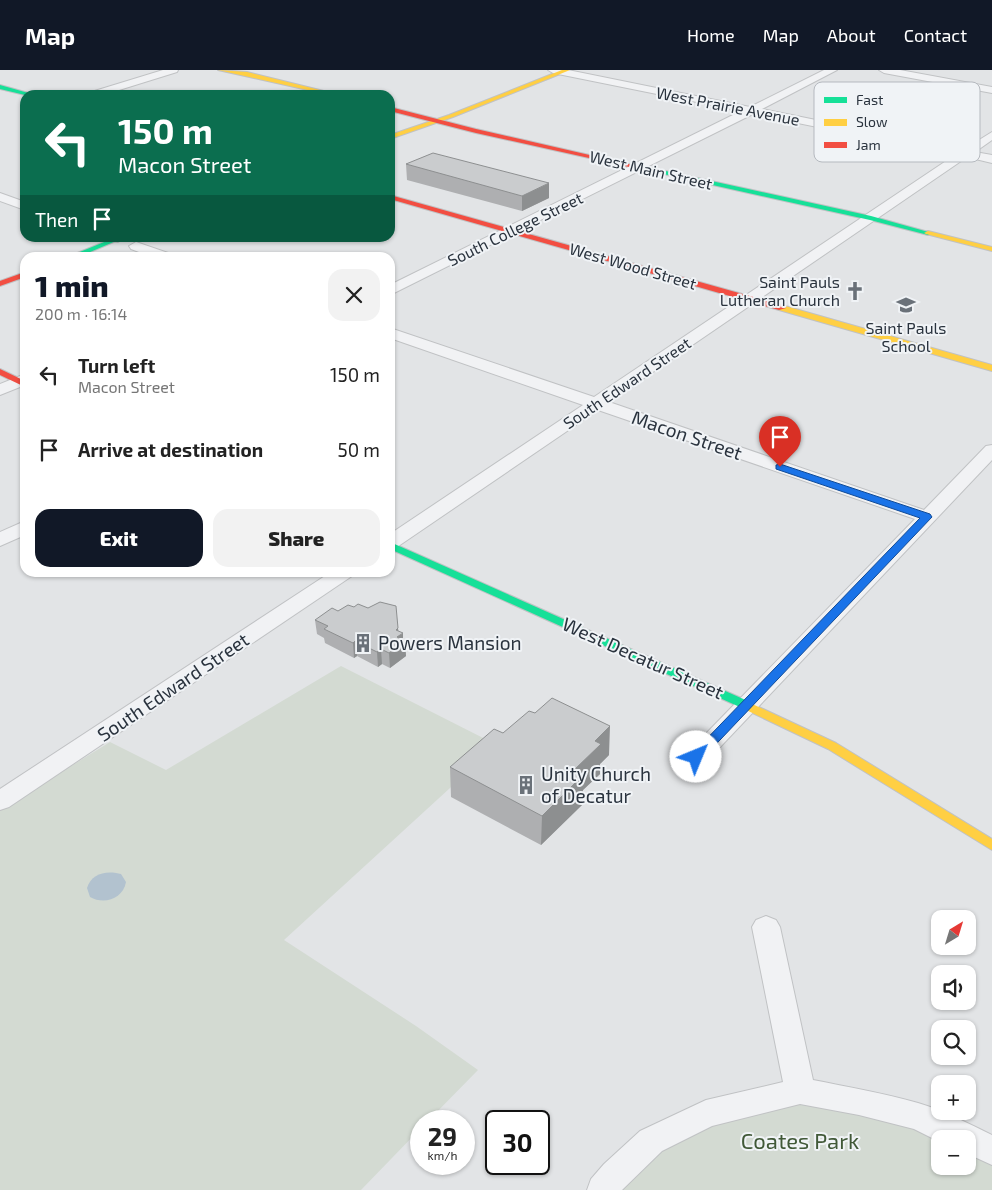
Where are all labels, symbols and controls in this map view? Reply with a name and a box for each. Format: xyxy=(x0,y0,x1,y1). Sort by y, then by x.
text: Map xyxy=(25,21,75,50)
text: Home xyxy=(687,24,735,46)
text: Map xyxy=(763,24,799,46)
text: About xyxy=(827,24,876,46)
text: Contact xyxy=(904,24,967,46)
street label: West Prairie Avenue xyxy=(655,82,801,129)
legend xyxy=(814,82,980,162)
text: Fast xyxy=(856,91,883,108)
text: 150 m xyxy=(118,109,213,151)
icon: left xyxy=(35,110,100,175)
text: Slow xyxy=(856,113,888,130)
text: Jam xyxy=(856,136,881,153)
street label: West Main Street xyxy=(588,146,714,193)
text: Macon Street xyxy=(118,151,251,177)
street label: South College Street xyxy=(444,188,585,270)
icon: arrive xyxy=(88,205,116,233)
text: Then xyxy=(35,208,78,231)
street label: West Wood Street xyxy=(567,238,699,293)
text: 1 min xyxy=(35,267,109,303)
button: close xyxy=(328,269,380,321)
place label: Saint Pauls Lutheran Church xyxy=(720,272,840,309)
church icon: Saint Pauls Lutheran Church xyxy=(844,280,866,302)
school or university icon: Saint Pauls School xyxy=(895,294,917,316)
text: 200 m · 16:14 xyxy=(35,304,127,323)
place label: Saint Pauls School xyxy=(866,318,946,355)
street label: South Edward Street xyxy=(559,333,694,432)
text: Turn left xyxy=(78,354,155,377)
icon: left xyxy=(35,361,63,389)
text: 150 m xyxy=(330,363,380,386)
text: Macon Street xyxy=(78,377,175,396)
street label: Macon Street xyxy=(629,405,745,464)
pin xyxy=(759,416,801,467)
icon: arrive xyxy=(766,423,794,451)
icon: arrive xyxy=(35,436,63,464)
text: Arrive at destination xyxy=(78,438,263,461)
text: 50 m xyxy=(337,438,380,461)
button: Exit xyxy=(35,509,203,567)
button: Share xyxy=(213,509,380,567)
street label: West Decatur Street xyxy=(559,612,727,703)
street label: South Edward Street xyxy=(93,627,253,746)
place label: Powers Mansion xyxy=(378,631,521,654)
building icon: Powers Mansion xyxy=(352,632,374,654)
position arrow xyxy=(669,730,721,782)
place label: Unity Church of Decatur xyxy=(541,762,651,807)
building icon: Unity Church of Decatur xyxy=(515,774,537,796)
north arrow xyxy=(931,910,976,955)
map controls xyxy=(931,910,976,1175)
button: sound xyxy=(931,965,976,1010)
button: search xyxy=(931,1020,976,1065)
button: + xyxy=(931,1075,976,1120)
speed limit sign: 30 xyxy=(485,1110,550,1175)
text: 29 xyxy=(428,1121,457,1151)
park label: Coates Park xyxy=(741,1127,859,1153)
button: − xyxy=(931,1130,976,1175)
text: km/h xyxy=(428,1148,457,1162)

